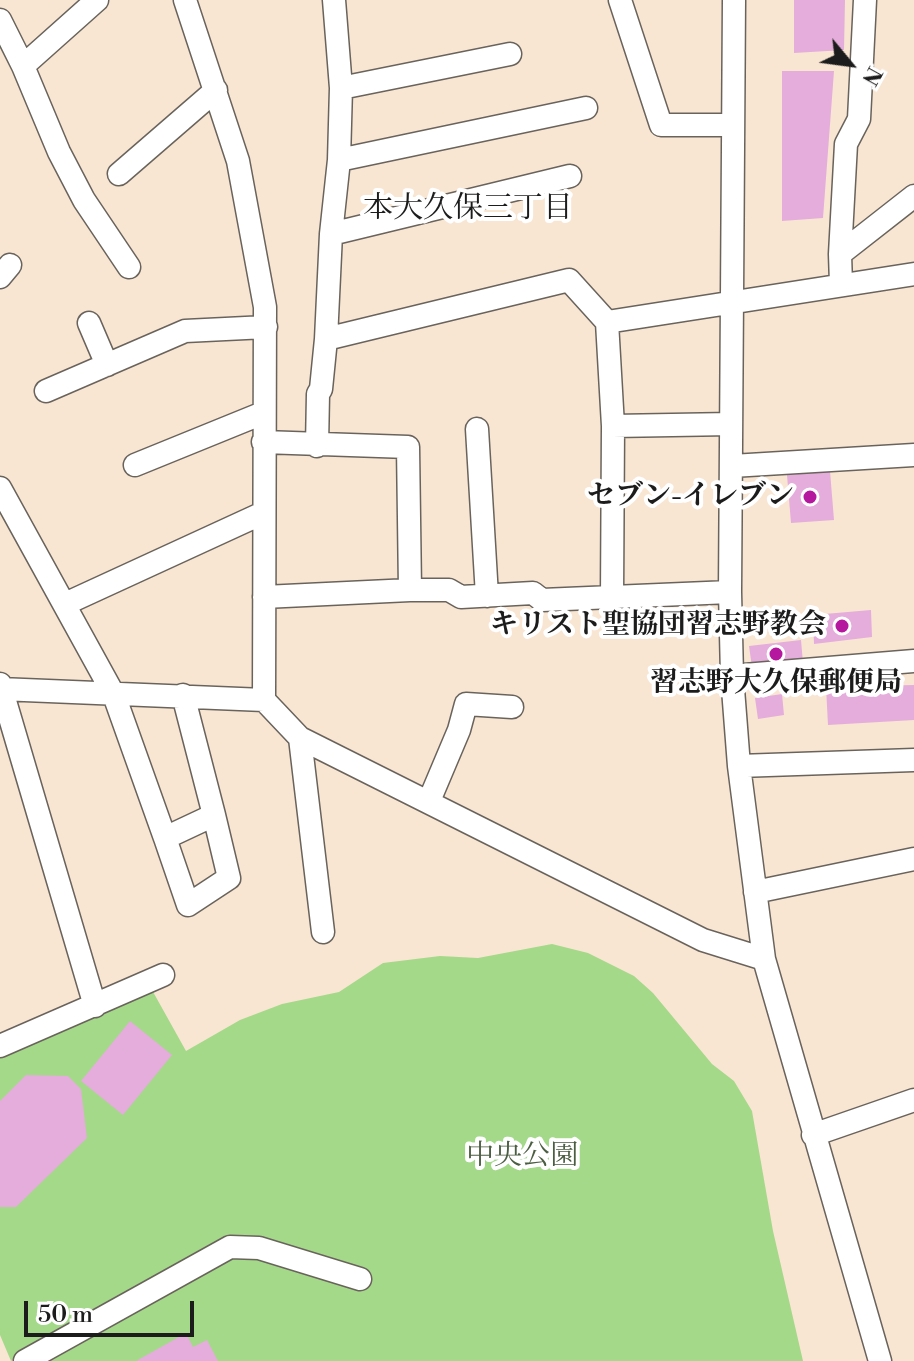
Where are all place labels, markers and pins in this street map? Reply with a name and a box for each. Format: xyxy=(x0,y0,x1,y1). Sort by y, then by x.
place label: セブン-イレブン xyxy=(587,480,794,514)
marker: セブン-イレブン xyxy=(801,488,819,506)
place label: キリスト聖協団習志野教会 xyxy=(490,609,826,643)
marker: キリスト聖協団習志野教会 xyxy=(833,617,851,635)
marker: 習志野大久保郵便局 xyxy=(767,645,785,663)
place label: 習志野大久保郵便局 xyxy=(650,667,902,701)

